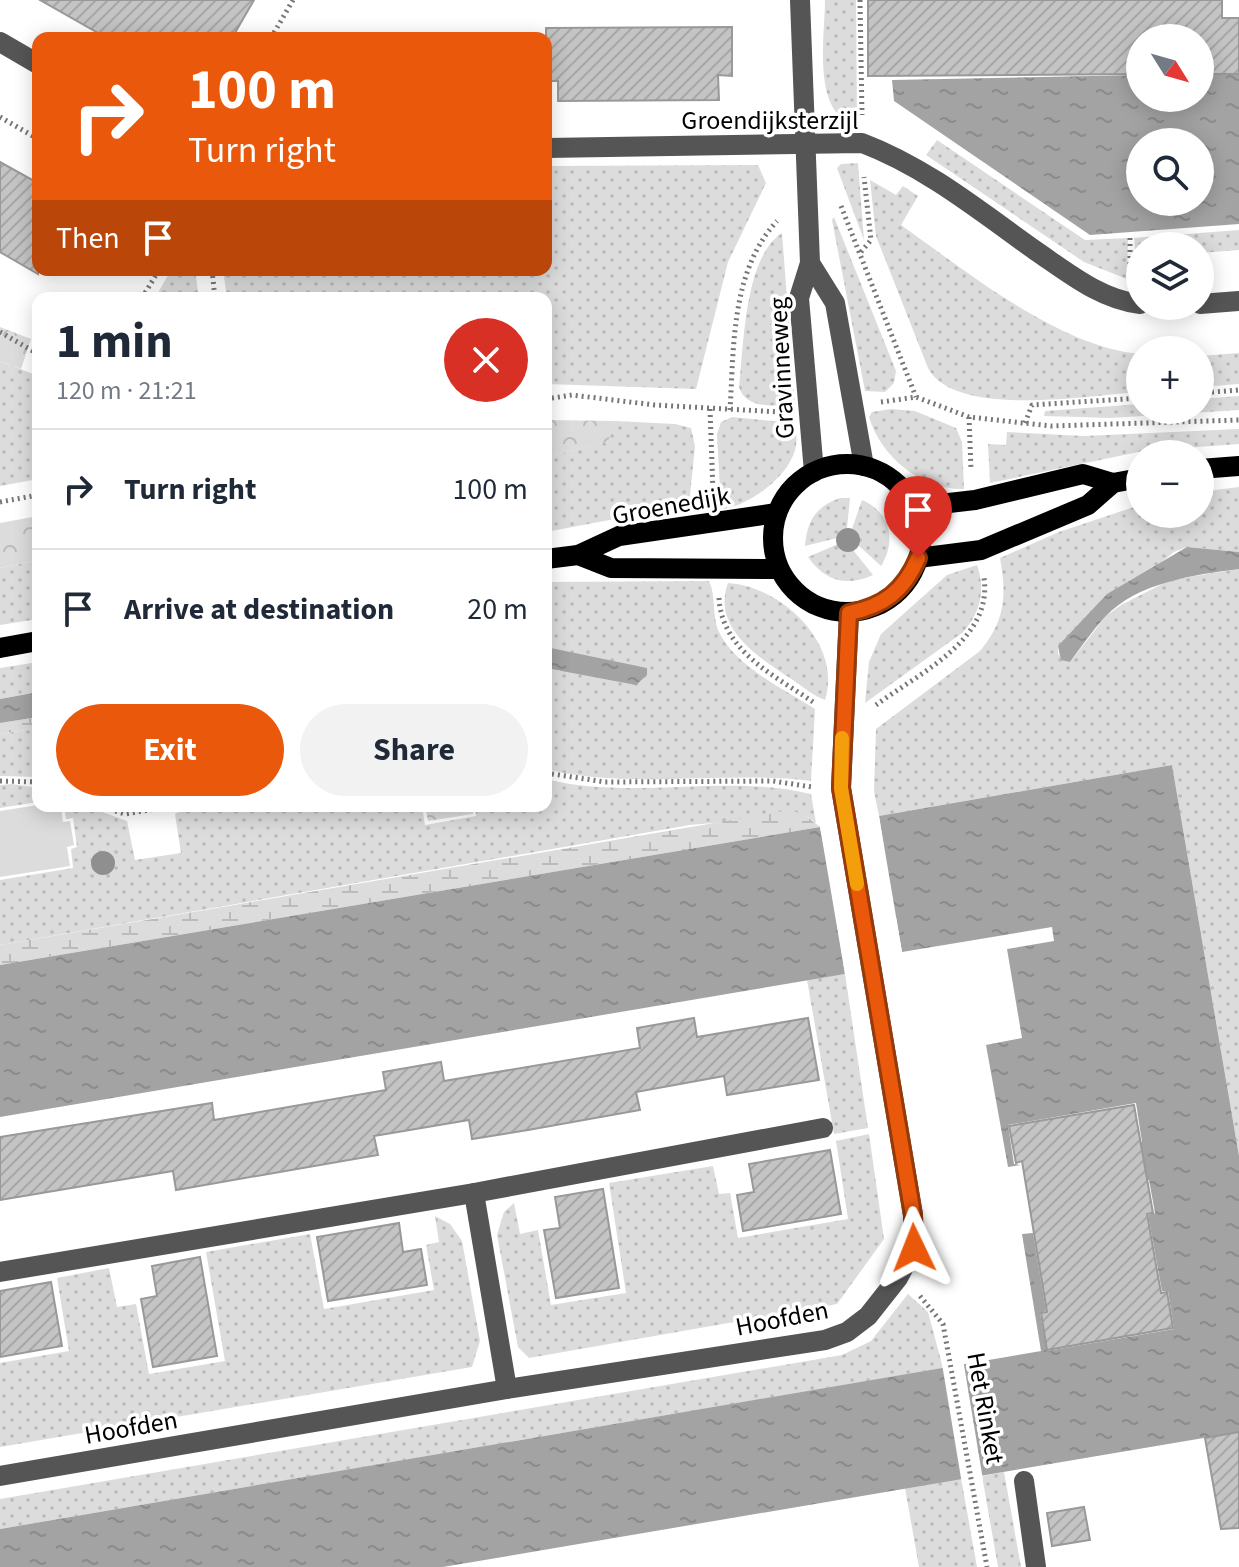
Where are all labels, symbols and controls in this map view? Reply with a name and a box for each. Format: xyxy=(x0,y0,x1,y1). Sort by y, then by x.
north arrow xyxy=(1126,24,1214,112)
map controls xyxy=(1126,24,1214,528)
text: 100 m xyxy=(188,51,336,130)
icon: right xyxy=(56,64,160,168)
street label: Groendijksterzijl xyxy=(681,102,859,139)
text: Turn right xyxy=(188,125,336,176)
button: search xyxy=(1126,128,1214,216)
icon: arrive xyxy=(136,216,180,260)
text: Then xyxy=(56,217,120,260)
button: layers xyxy=(1126,232,1214,320)
street label: Gravinneweg xyxy=(759,296,804,440)
text: 1 min xyxy=(56,308,173,376)
button: close xyxy=(444,318,528,402)
button: + xyxy=(1126,336,1214,424)
text: 120 m · 21:21 xyxy=(56,372,197,409)
button: − xyxy=(1126,440,1214,528)
icon: right xyxy=(56,467,100,511)
text: Turn right xyxy=(124,468,256,511)
text: 100 m xyxy=(452,468,528,511)
pin xyxy=(884,476,952,558)
street label: Groenedijk xyxy=(609,477,733,534)
icon: arrive xyxy=(896,488,940,532)
icon: arrive xyxy=(56,587,100,631)
text: Arrive at destination xyxy=(124,588,394,631)
text: 20 m xyxy=(467,588,528,631)
button: Exit xyxy=(56,704,284,796)
button: Share xyxy=(300,704,528,796)
position arrow xyxy=(872,1206,956,1290)
street label: Hoofden xyxy=(732,1291,832,1346)
street label: Het Rinket xyxy=(957,1349,1014,1467)
street label: Hoofden xyxy=(82,1401,181,1454)

